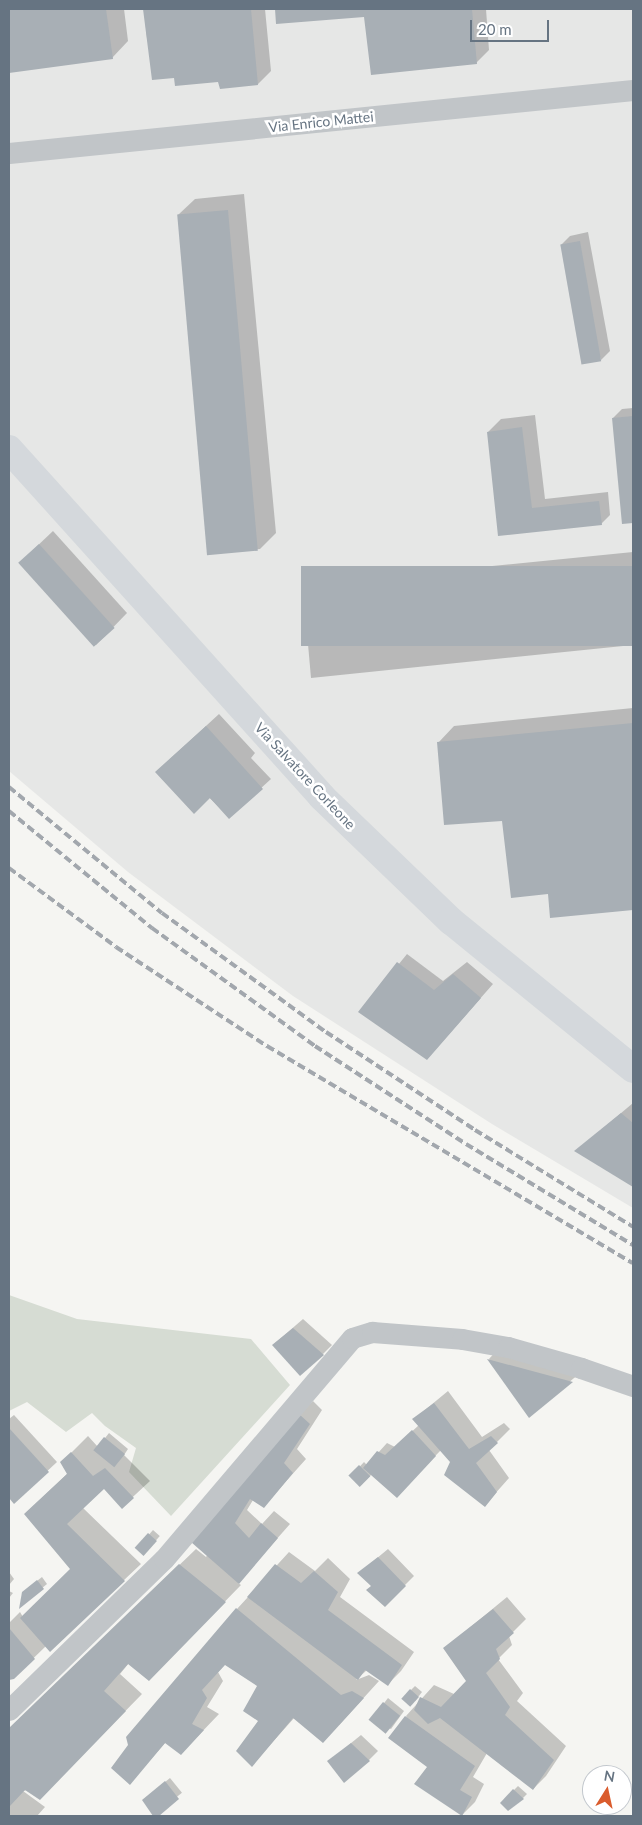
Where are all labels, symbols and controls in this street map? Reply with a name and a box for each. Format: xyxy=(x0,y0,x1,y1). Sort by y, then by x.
scale bar xyxy=(472,10,551,42)
text: 20 m xyxy=(478,20,512,38)
street label: Via Enrico Mattei xyxy=(268,108,374,136)
street label: Via Salvatore Corleone xyxy=(251,719,359,833)
north arrow xyxy=(582,1765,632,1815)
text: N xyxy=(603,1766,616,1785)

